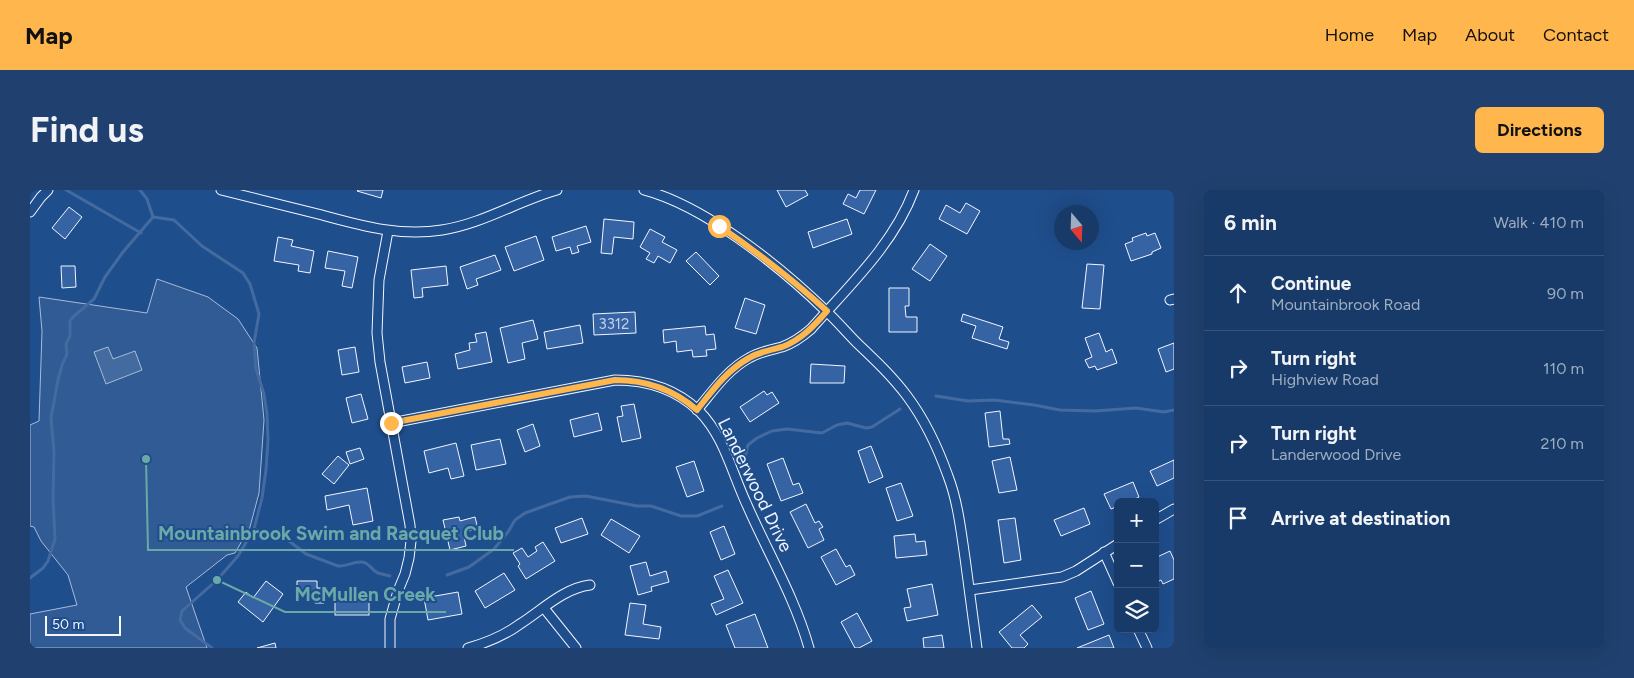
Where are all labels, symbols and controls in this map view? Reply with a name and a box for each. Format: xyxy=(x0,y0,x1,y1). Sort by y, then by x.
text: Map xyxy=(25,21,73,50)
text: Home xyxy=(1325,24,1374,46)
text: Map xyxy=(1402,24,1437,46)
text: About xyxy=(1465,24,1515,46)
text: Contact xyxy=(1543,24,1609,46)
button: Directions xyxy=(1475,107,1604,153)
text: Find us xyxy=(30,109,144,151)
north arrow xyxy=(1054,205,1099,250)
text: 6 min xyxy=(1224,210,1277,235)
text: Walk · 410 m xyxy=(1494,213,1584,232)
route start xyxy=(708,215,731,238)
text: Continue xyxy=(1271,272,1351,295)
icon: ahead xyxy=(1224,279,1252,307)
text: 90 m xyxy=(1547,284,1584,303)
text: Mountainbrook Road xyxy=(1271,295,1420,314)
house number: 3312 xyxy=(599,315,629,333)
text: Turn right xyxy=(1271,347,1357,370)
icon: right xyxy=(1224,354,1252,382)
text: 110 m xyxy=(1543,359,1584,378)
text: Highview Road xyxy=(1271,370,1379,389)
route end xyxy=(380,412,403,435)
street label: Landerwood Drive xyxy=(713,414,797,556)
text: Turn right xyxy=(1271,422,1357,445)
icon: right xyxy=(1224,429,1252,457)
text: 210 m xyxy=(1541,434,1584,453)
text: Landerwood Drive xyxy=(1271,445,1401,464)
map controls xyxy=(1114,498,1159,633)
button: + xyxy=(1114,498,1159,543)
icon: arrive xyxy=(1224,504,1252,532)
text: Arrive at destination xyxy=(1271,507,1450,530)
callout: Mountainbrook Swim and Racquet Club xyxy=(148,516,514,550)
text: Mountainbrook Swim and Racquet Club xyxy=(158,522,504,545)
button: − xyxy=(1114,543,1159,588)
callout: McMullen Creek xyxy=(285,578,446,612)
text: McMullen Creek xyxy=(294,583,436,606)
button: layers xyxy=(1114,588,1159,633)
scale bar xyxy=(45,613,121,636)
text: 50 m xyxy=(52,616,84,633)

